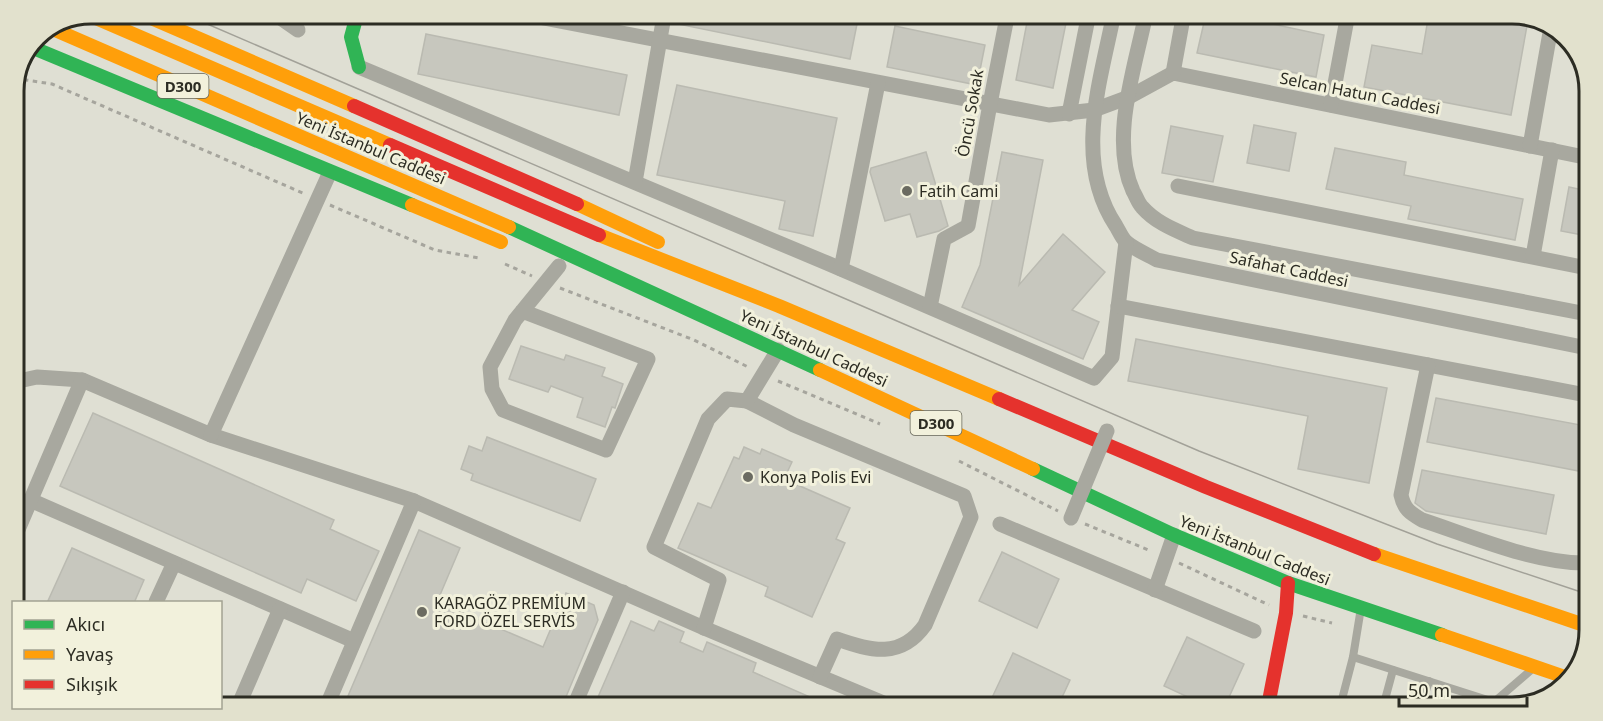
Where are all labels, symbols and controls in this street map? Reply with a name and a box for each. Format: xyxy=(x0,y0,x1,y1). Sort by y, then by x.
street label: Öncü Sokak xyxy=(951,67,989,159)
street label: Selcan Hatun Caddesi xyxy=(1278,67,1442,119)
road number: D300 xyxy=(158,74,208,98)
street label: Yeni İstanbul Caddesi xyxy=(293,106,449,190)
place label: Fatih Cami xyxy=(919,180,998,202)
marker: Fatih Cami xyxy=(900,184,914,198)
street label: Safahat Caddesi xyxy=(1228,246,1350,292)
street label: Yeni İstanbul Caddesi xyxy=(736,304,892,392)
road number: D300 xyxy=(910,411,962,435)
place label: Konya Polis Evi xyxy=(760,466,871,488)
marker: Konya Polis Evi xyxy=(741,470,755,484)
street label: Yeni İstanbul Caddesi xyxy=(1176,510,1334,590)
place label: KARAGÖZ PREMİUM FORD ÖZEL SERVİS xyxy=(434,592,586,632)
legend xyxy=(12,601,222,709)
marker: KARAGÖZ PREMİUM FORD ÖZEL SERVİS xyxy=(415,605,429,619)
text: Akıcı xyxy=(66,612,105,636)
text: Yavaş xyxy=(66,642,113,666)
scale bar xyxy=(1399,670,1526,708)
text: Sıkışık xyxy=(66,672,118,696)
text: 50 m xyxy=(1408,678,1450,702)

